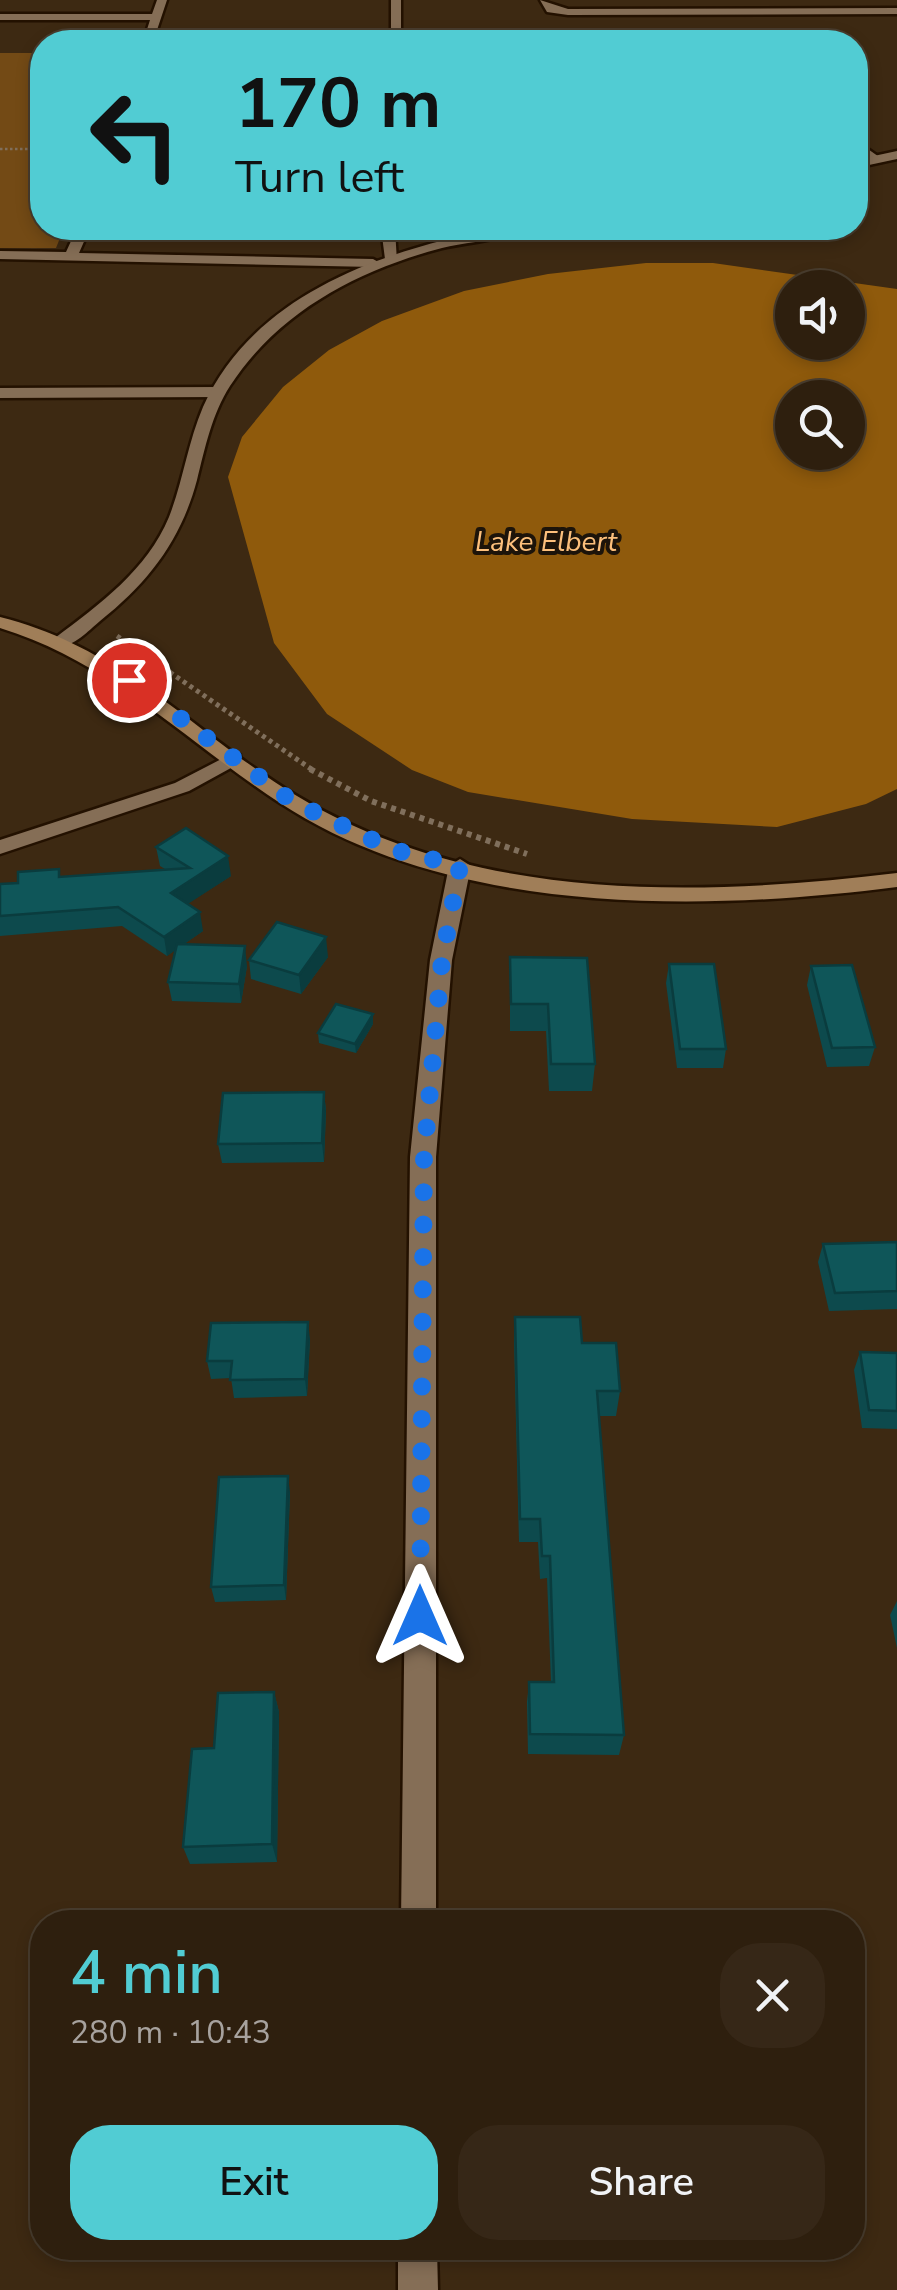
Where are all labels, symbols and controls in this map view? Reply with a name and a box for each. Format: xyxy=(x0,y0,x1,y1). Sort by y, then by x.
text: 170 m xyxy=(235,56,441,152)
icon: left xyxy=(70,70,200,200)
text: Turn left xyxy=(235,147,404,208)
map controls xyxy=(775,270,865,470)
button: sound xyxy=(775,270,865,360)
button: search xyxy=(775,380,865,470)
water label: Lake Elbert xyxy=(475,523,618,561)
pin xyxy=(87,638,172,723)
icon: arrive xyxy=(102,653,157,708)
position arrow xyxy=(368,1564,472,1668)
text: 4 min xyxy=(70,1932,223,2014)
button: close xyxy=(720,1943,825,2048)
text: 280 m · 10:43 xyxy=(70,2011,271,2054)
button: Exit xyxy=(70,2125,438,2240)
button: Share xyxy=(458,2125,825,2240)

